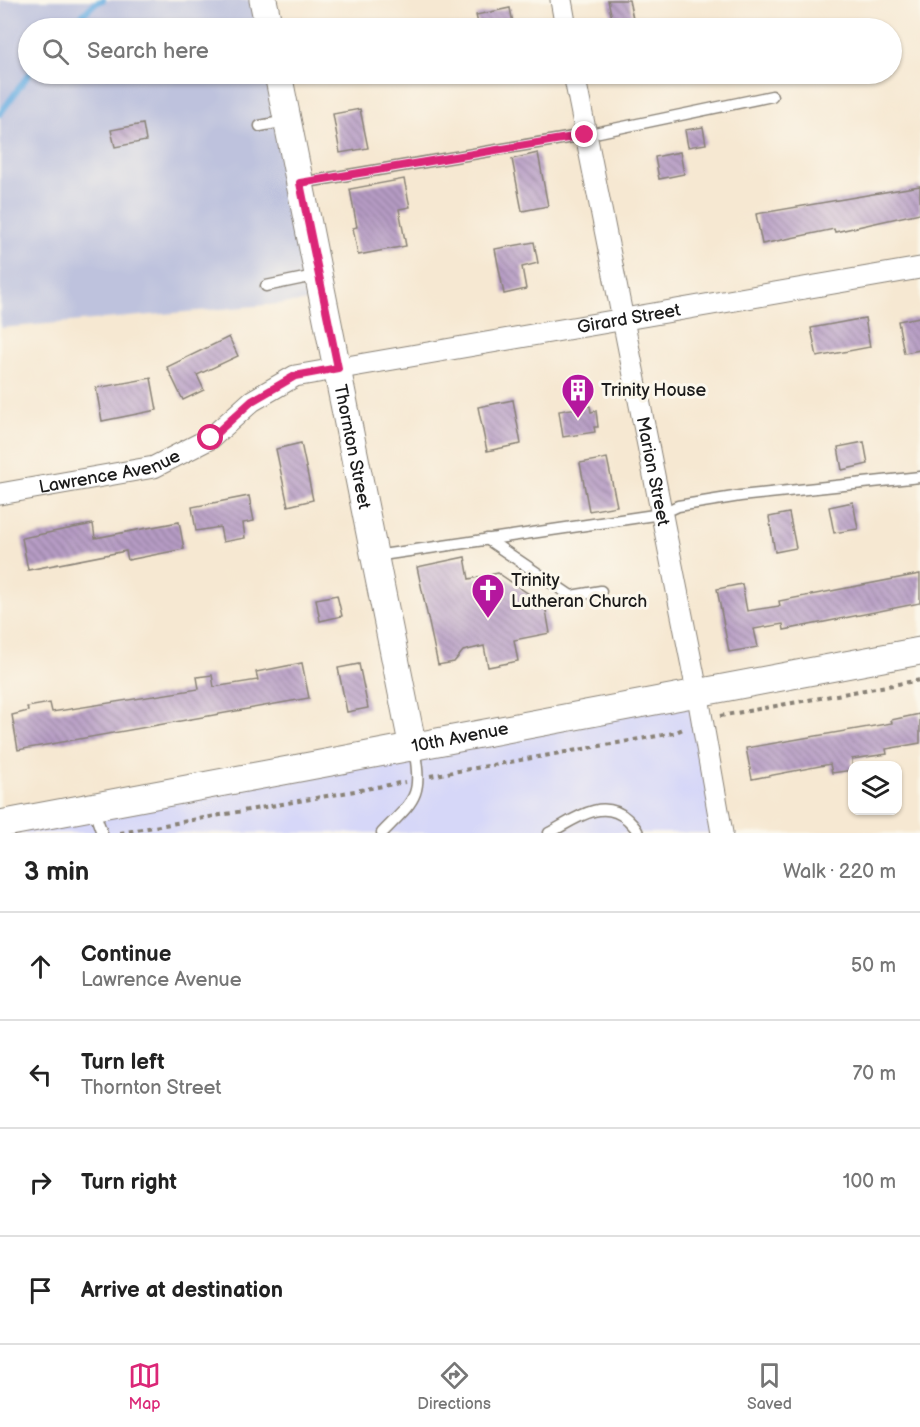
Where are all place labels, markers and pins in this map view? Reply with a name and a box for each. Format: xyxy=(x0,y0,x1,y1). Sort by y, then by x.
building icon: Trinity House xyxy=(560,372,596,419)
place label: Trinity House xyxy=(601,380,706,401)
place label: Trinity Lutheran Church xyxy=(511,570,647,612)
church icon: Trinity Lutheran Church xyxy=(470,572,506,619)

